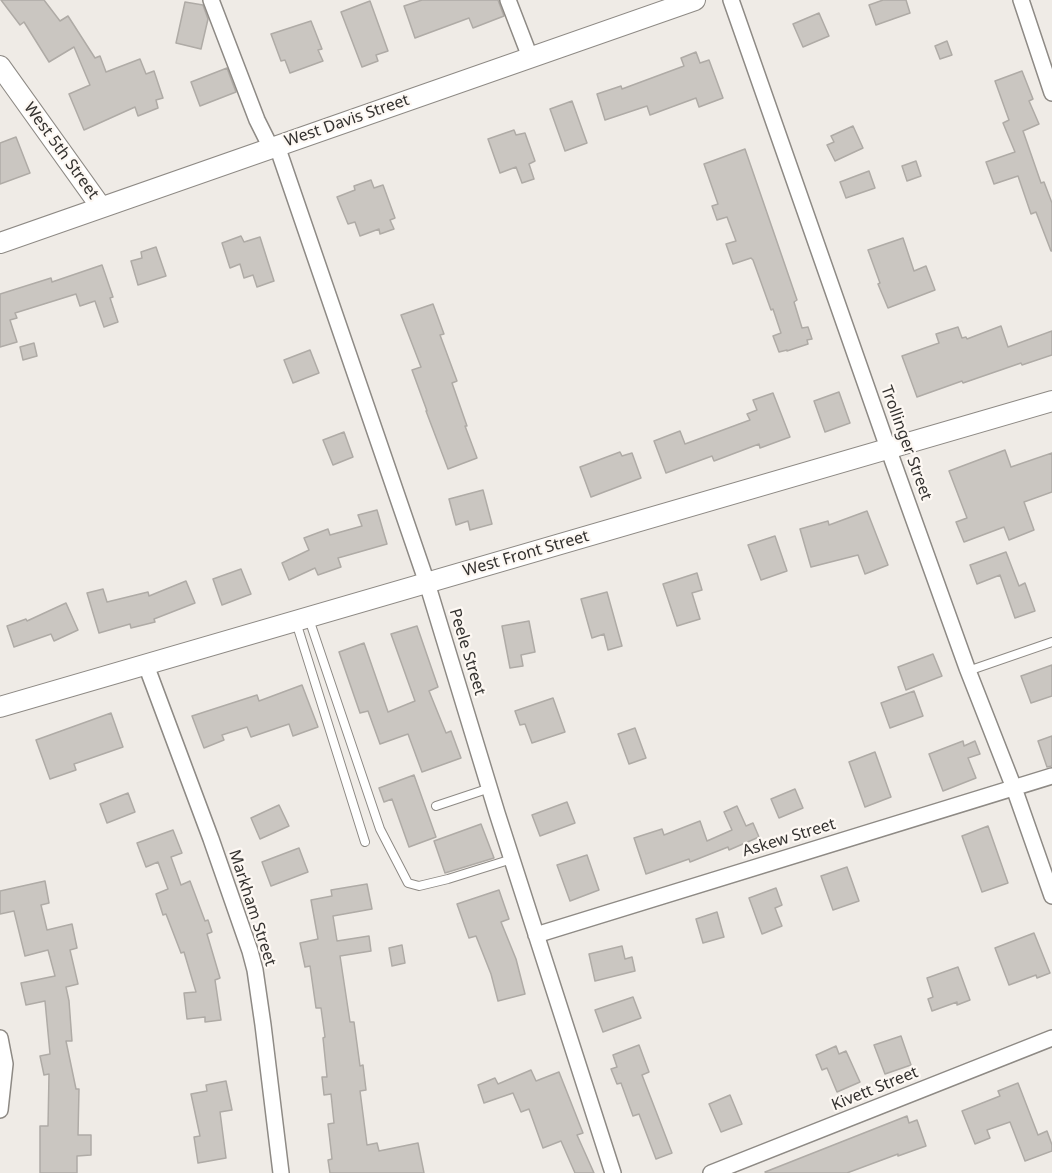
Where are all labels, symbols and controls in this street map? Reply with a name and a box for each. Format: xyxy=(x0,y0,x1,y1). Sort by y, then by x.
street label: West Davis Street xyxy=(282,91,412,151)
street label: West 5th Street xyxy=(19,99,103,203)
street label: Trollinger Street xyxy=(876,383,936,503)
street label: West Front Street xyxy=(461,527,591,581)
street label: Peele Street xyxy=(445,606,489,698)
street label: Askew Street xyxy=(740,815,838,861)
street label: Markham Street xyxy=(224,847,280,969)
street label: Kivett Street xyxy=(829,1063,921,1115)

